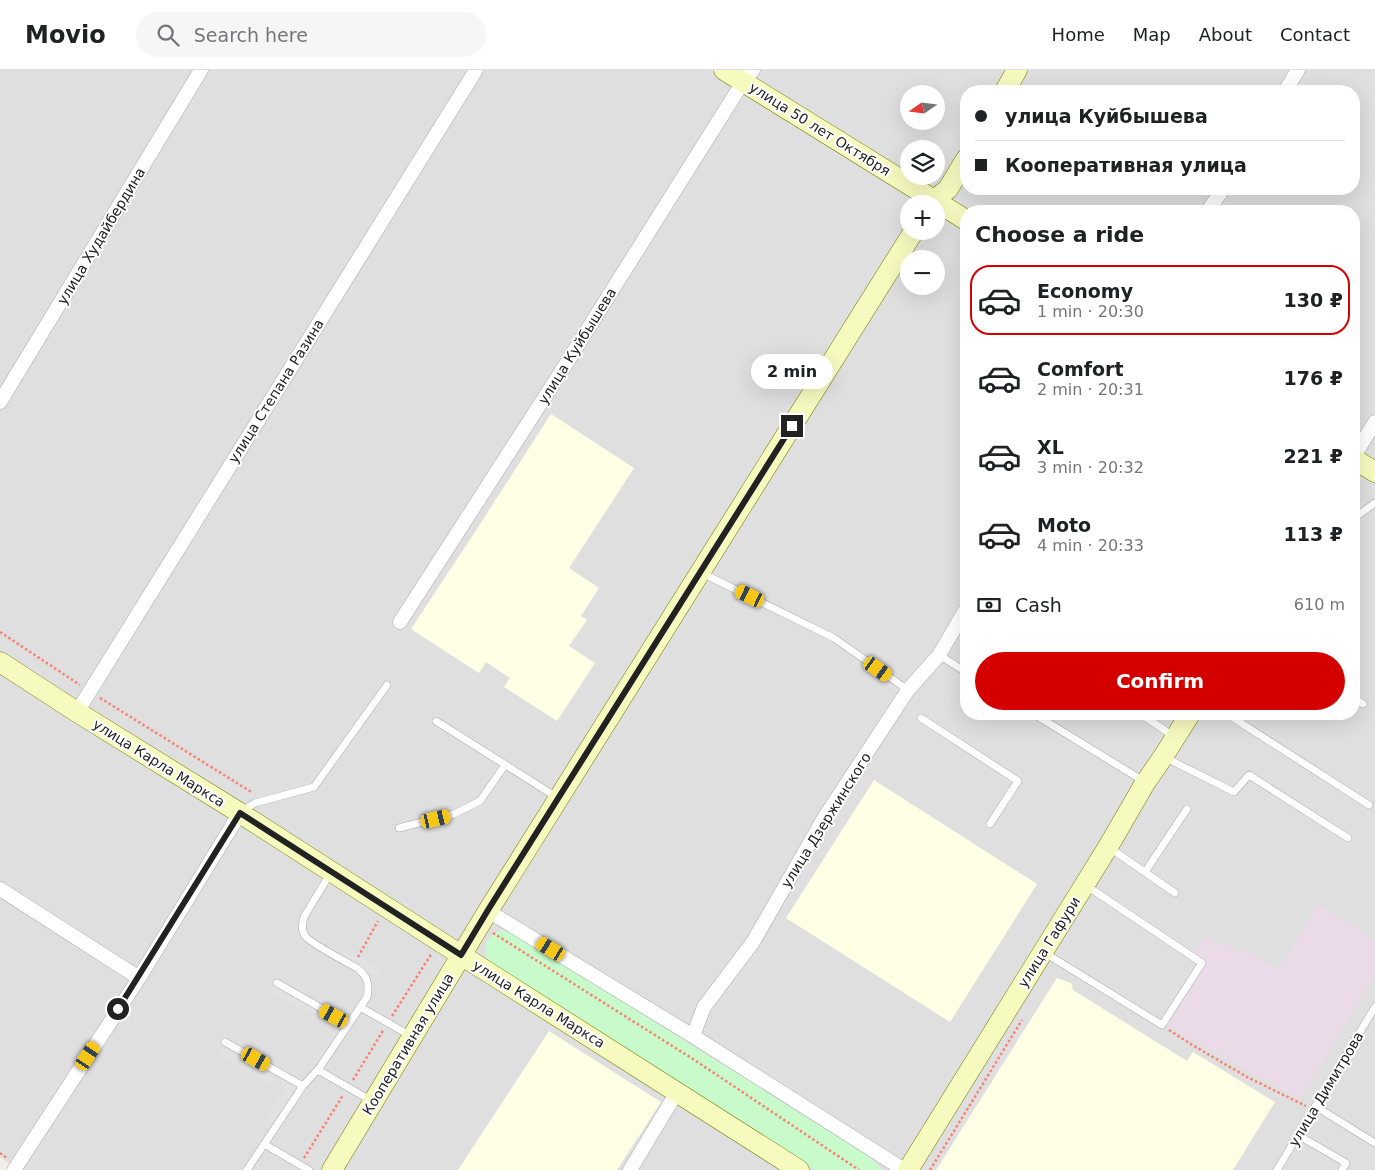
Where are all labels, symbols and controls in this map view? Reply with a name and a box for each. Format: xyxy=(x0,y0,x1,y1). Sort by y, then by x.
search box xyxy=(136,12,486,57)
text: Movio xyxy=(25,21,106,49)
icon: search xyxy=(154,21,182,49)
text: Search here xyxy=(194,24,308,46)
text: Home xyxy=(1052,24,1105,45)
text: Map xyxy=(1133,24,1171,45)
text: About xyxy=(1199,24,1252,45)
text: Contact xyxy=(1280,24,1350,45)
street label: улица 50 лет Октября xyxy=(747,79,893,179)
north arrow xyxy=(900,85,945,130)
map controls xyxy=(900,85,945,295)
text: улица Куйбышева xyxy=(1005,105,1208,127)
button: layers xyxy=(900,140,945,185)
text: Кооперативная улица xyxy=(1005,154,1247,176)
street label: улица Худайбердина xyxy=(54,165,148,307)
button: + xyxy=(900,195,945,240)
text: Choose a ride xyxy=(975,222,1144,247)
button: − xyxy=(900,250,945,295)
icon: car xyxy=(977,278,1022,323)
text: Economy xyxy=(1037,280,1133,302)
street label: улица Куйбышева xyxy=(535,285,619,407)
text: 130 ₽ xyxy=(1284,289,1343,311)
text: 1 min · 20:30 xyxy=(1037,302,1144,321)
street label: улица Степана Разина xyxy=(225,316,327,466)
callout: 2 min xyxy=(751,354,833,388)
icon: car xyxy=(977,356,1022,401)
text: Comfort xyxy=(1037,358,1124,380)
text: 2 min xyxy=(767,362,817,381)
text: 176 ₽ xyxy=(1284,367,1343,389)
text: 2 min · 20:31 xyxy=(1037,380,1144,399)
route end xyxy=(781,415,803,437)
icon: car xyxy=(977,434,1022,479)
text: XL xyxy=(1037,436,1064,458)
text: 221 ₽ xyxy=(1284,445,1343,467)
text: 3 min · 20:32 xyxy=(1037,458,1144,477)
icon: car xyxy=(977,512,1022,557)
text: Moto xyxy=(1037,514,1091,536)
text: 113 ₽ xyxy=(1284,523,1343,545)
text: 4 min · 20:33 xyxy=(1037,536,1144,555)
car xyxy=(733,583,766,609)
icon: cash xyxy=(975,591,1003,619)
text: Cash xyxy=(1015,594,1062,616)
text: 610 m xyxy=(1294,595,1345,614)
button: Confirm xyxy=(975,652,1345,710)
car xyxy=(861,654,894,684)
street label: улица Карла Маркса xyxy=(90,716,228,810)
street label: улица Дзержинского xyxy=(778,749,874,891)
car xyxy=(419,808,452,830)
street label: улица Гафури xyxy=(1015,894,1083,990)
car xyxy=(534,935,567,963)
street label: улица Карла Маркса xyxy=(470,957,608,1051)
street label: Кооперативная улица xyxy=(359,970,457,1118)
route start xyxy=(107,998,129,1020)
car xyxy=(317,1002,350,1030)
street label: улица Димитрова xyxy=(1285,1029,1367,1149)
car xyxy=(73,1039,102,1073)
car xyxy=(239,1045,272,1073)

